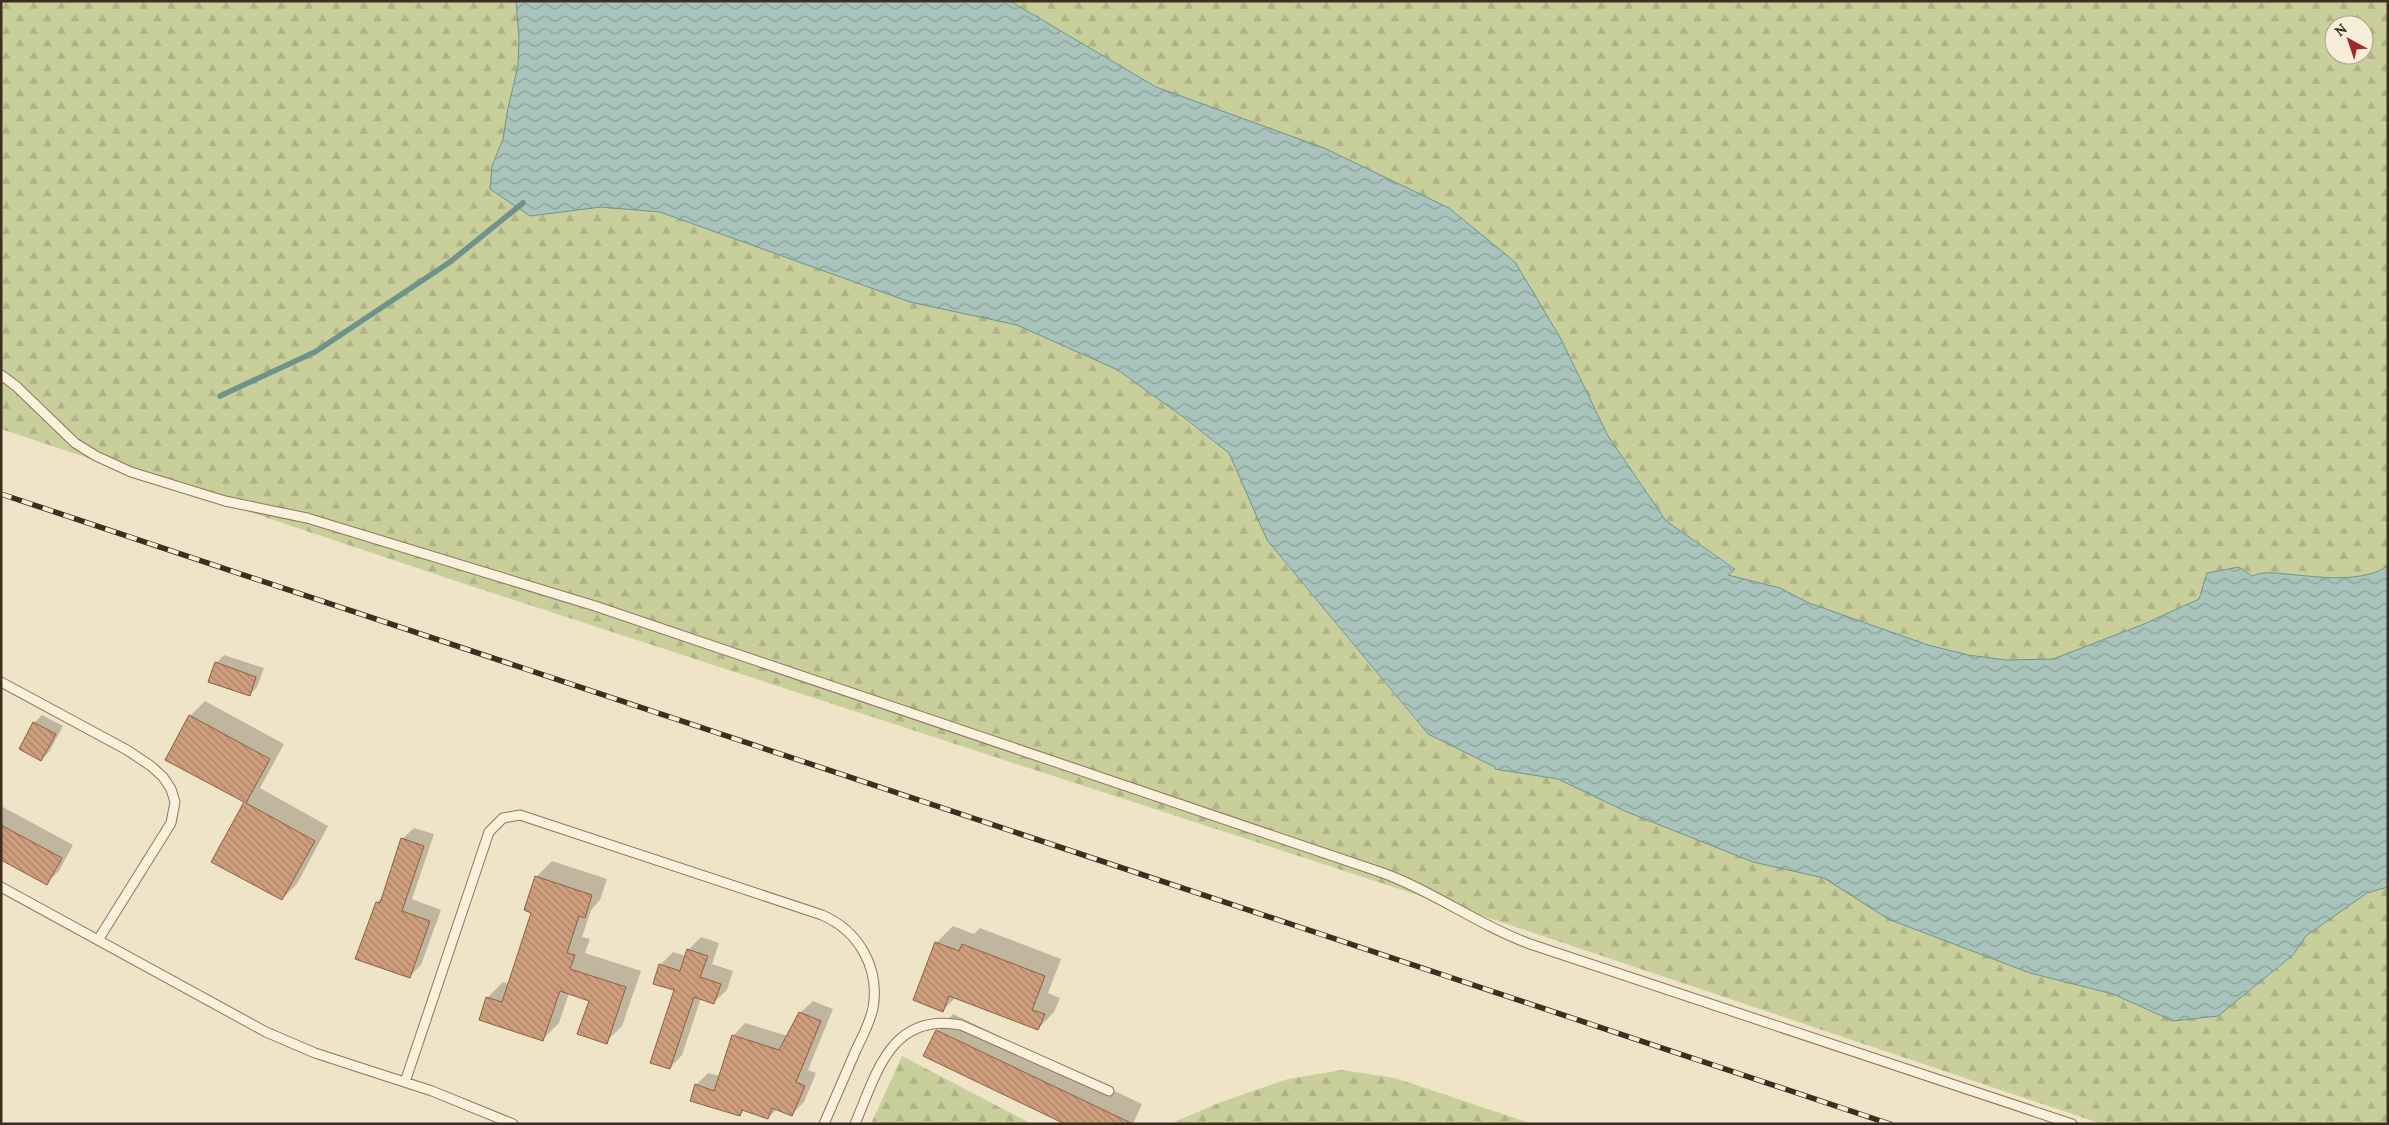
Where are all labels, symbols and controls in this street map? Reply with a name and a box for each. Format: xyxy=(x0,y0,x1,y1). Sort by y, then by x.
north arrow xyxy=(2324,15,2374,65)
text: N xyxy=(2331,20,2351,40)

